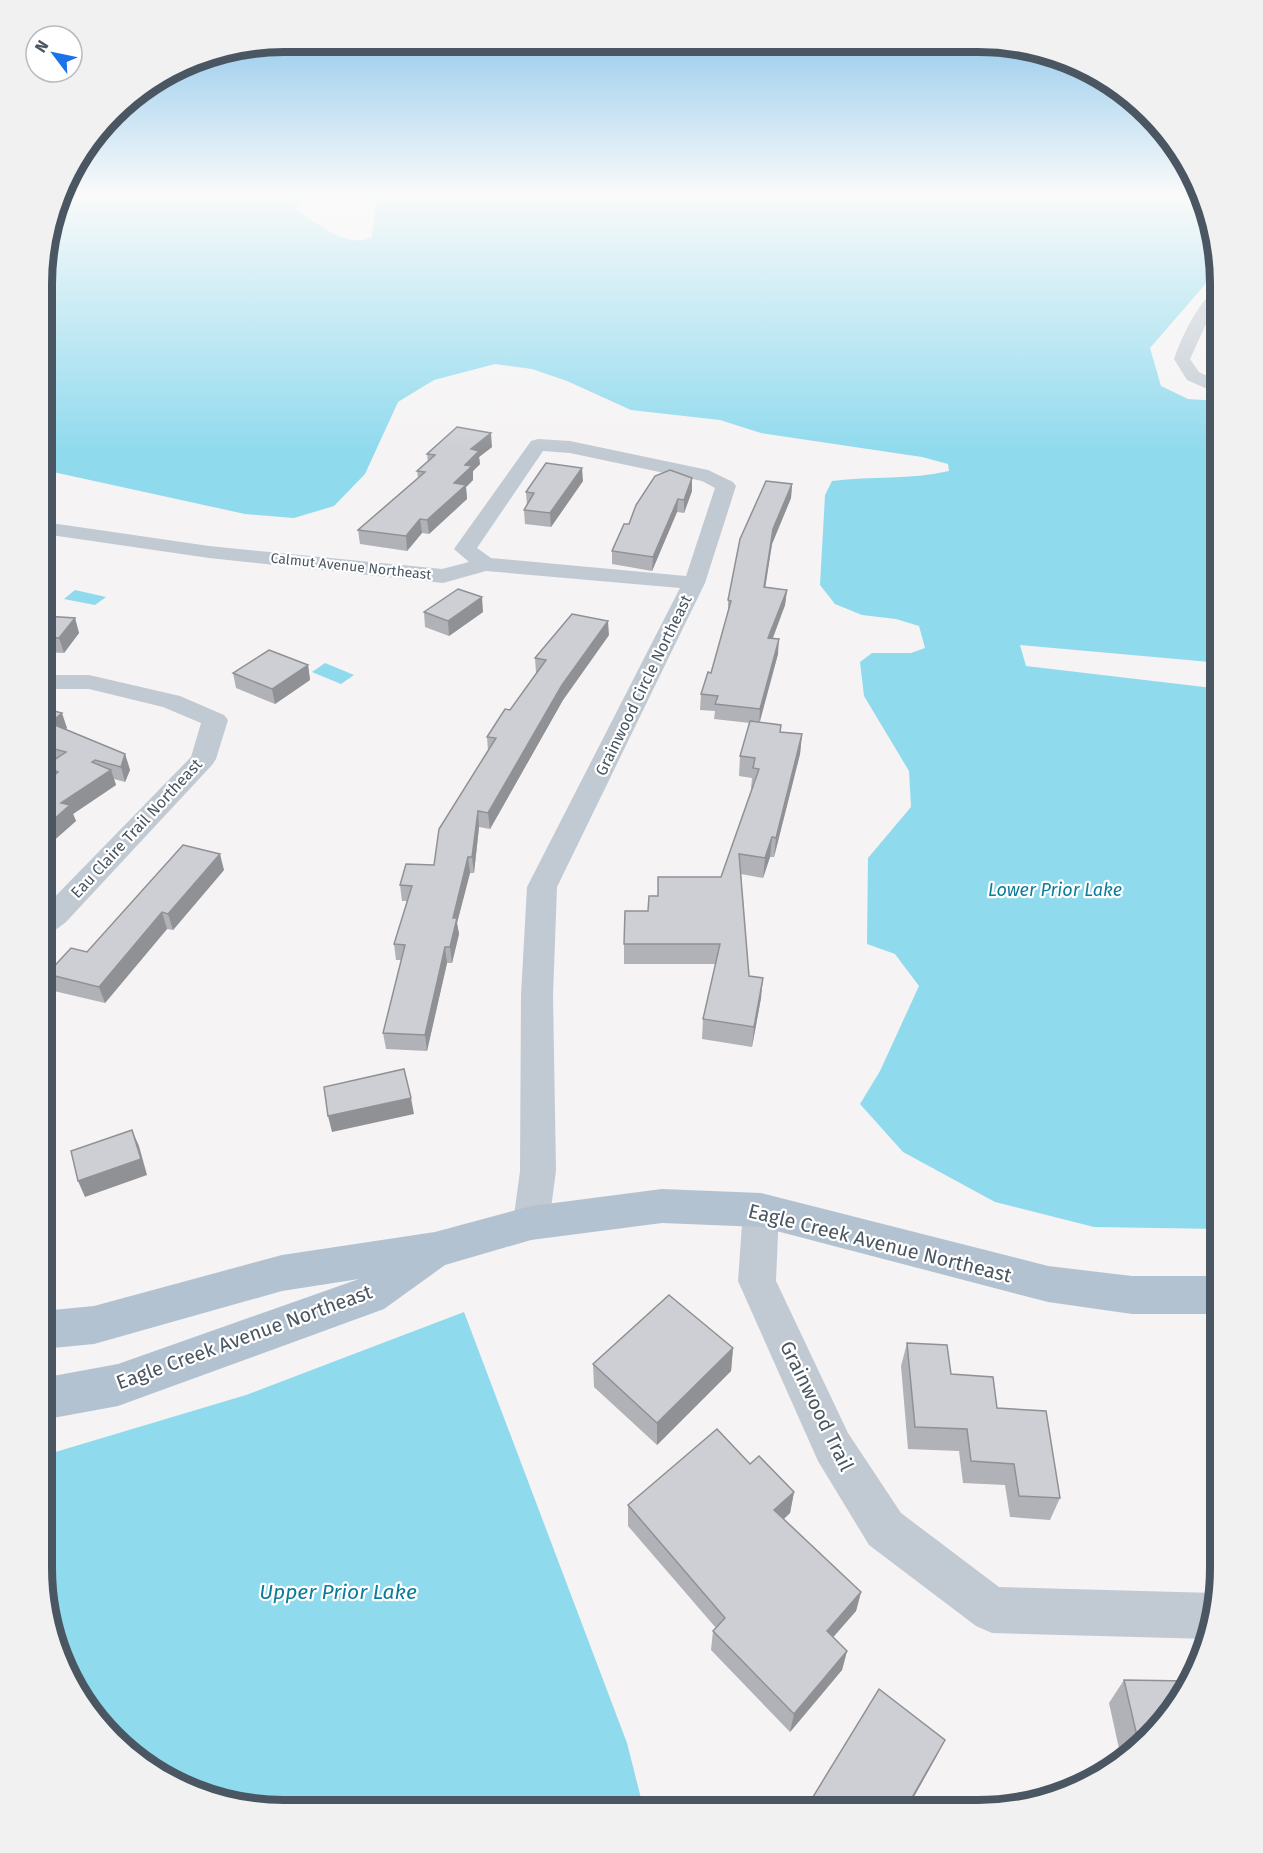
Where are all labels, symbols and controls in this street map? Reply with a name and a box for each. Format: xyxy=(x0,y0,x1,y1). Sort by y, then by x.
north arrow xyxy=(24,24,84,84)
text: N xyxy=(31,37,53,56)
street label: Calmut Avenue Northeast xyxy=(270,550,433,583)
street label: Grainwood Circle Northeast xyxy=(591,592,696,779)
street label: Eau Claire Trail Northeast xyxy=(67,755,206,902)
water label: Lower Prior Lake xyxy=(988,879,1122,901)
street label: Eagle Creek Avenue Northeast xyxy=(746,1199,1015,1288)
street label: Eagle Creek Avenue Northeast xyxy=(113,1279,376,1395)
street label: Grainwood Trail xyxy=(775,1337,859,1475)
water label: Upper Prior Lake xyxy=(259,1579,417,1605)

